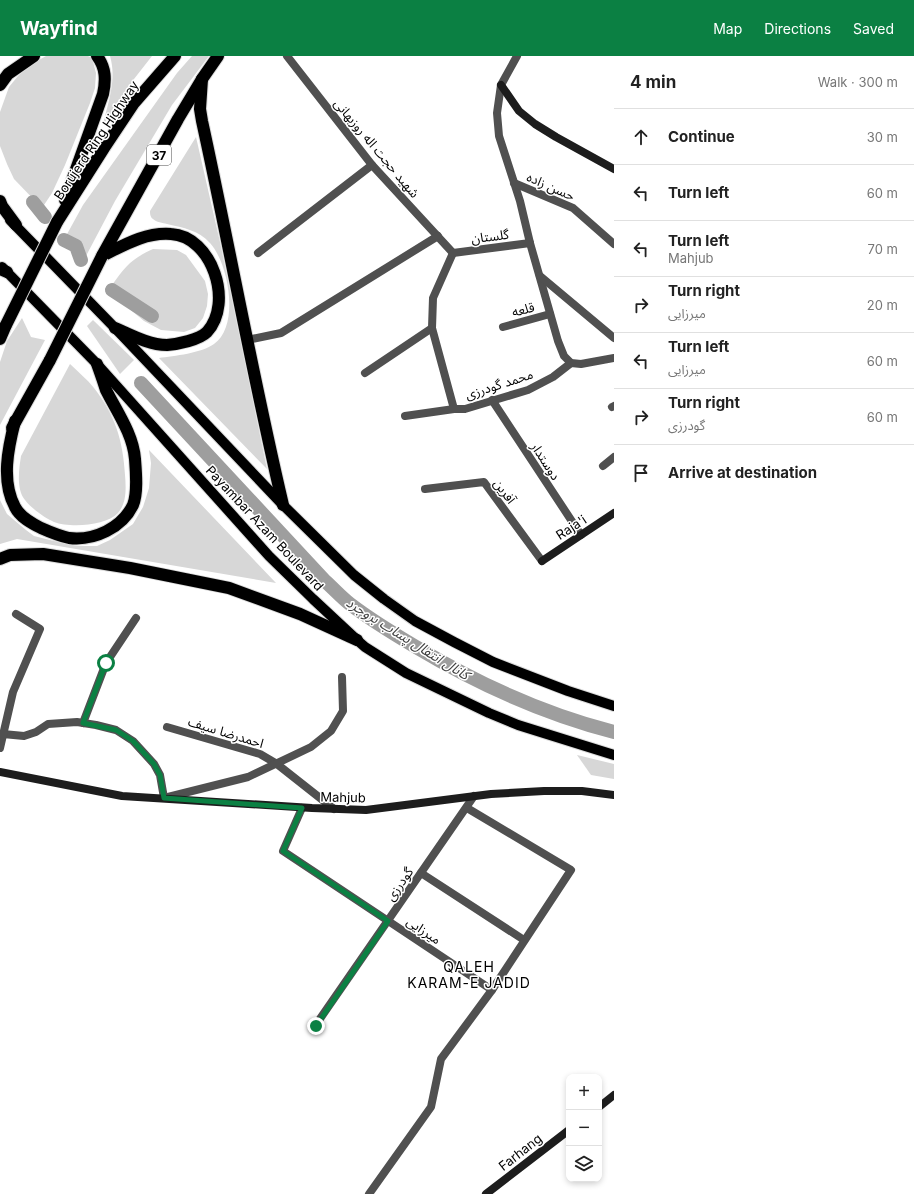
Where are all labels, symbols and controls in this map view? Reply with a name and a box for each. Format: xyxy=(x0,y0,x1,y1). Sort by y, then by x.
text: Wayfind xyxy=(20,17,98,40)
text: Map xyxy=(713,20,742,37)
text: Directions xyxy=(764,20,831,37)
text: Saved xyxy=(853,20,894,37)
text: 4 min xyxy=(630,72,676,92)
text: Walk · 300 m xyxy=(818,74,898,90)
street label: Borujerd Ring Highway xyxy=(50,77,142,203)
street label: شهید حجت اله روزبهانی xyxy=(330,95,423,201)
icon: ahead xyxy=(630,126,652,148)
text: Continue xyxy=(668,127,735,146)
text: 30 m xyxy=(867,129,898,145)
road number: 37 xyxy=(147,145,171,165)
street label: حسن زاده xyxy=(524,168,578,205)
icon: left xyxy=(630,182,652,204)
text: Turn left xyxy=(668,183,729,202)
text: 60 m xyxy=(867,185,898,201)
street label: گلستان xyxy=(470,226,511,247)
text: Turn left xyxy=(668,231,729,250)
icon: left xyxy=(630,238,652,260)
text: 70 m xyxy=(868,241,898,257)
text: Mahjub xyxy=(668,250,714,266)
text: Turn right xyxy=(668,281,740,300)
icon: right xyxy=(630,294,652,316)
text: 20 m xyxy=(867,297,898,313)
street label: قلعه xyxy=(510,298,536,320)
text: میرزایی xyxy=(668,305,706,321)
text: Turn left xyxy=(668,337,729,356)
icon: left xyxy=(630,350,652,372)
text: 60 m xyxy=(867,353,898,369)
text: میرزایی xyxy=(668,361,706,377)
street label: محمد گودرزی xyxy=(463,365,535,403)
text: Turn right xyxy=(668,393,740,412)
icon: right xyxy=(630,406,652,428)
text: 60 m xyxy=(867,409,898,425)
text: گودرزی xyxy=(668,417,705,433)
street label: دوستدار xyxy=(527,438,564,483)
street label: Payambar Azam Boulevard xyxy=(203,462,327,594)
icon: arrive xyxy=(630,462,652,484)
text: Arrive at destination xyxy=(668,463,817,482)
street label: آفرین xyxy=(490,475,520,508)
street label: Raja'i xyxy=(553,511,589,543)
water label: کانال انتقال پساب بروجرد xyxy=(342,593,475,686)
route start xyxy=(97,654,115,672)
street label: احمدرضا سیف xyxy=(186,713,266,751)
street label: Mahjub xyxy=(320,789,366,805)
street label: گودرزی xyxy=(382,864,417,904)
street label: میرزایی xyxy=(403,913,444,948)
district label: QALEH KARAM-E JADID xyxy=(407,958,531,991)
route end xyxy=(307,1017,325,1035)
map controls xyxy=(566,1074,602,1182)
button: + xyxy=(566,1074,602,1110)
button: − xyxy=(566,1110,602,1146)
street label: Farhang xyxy=(495,1130,545,1174)
button: layers xyxy=(566,1146,602,1182)

